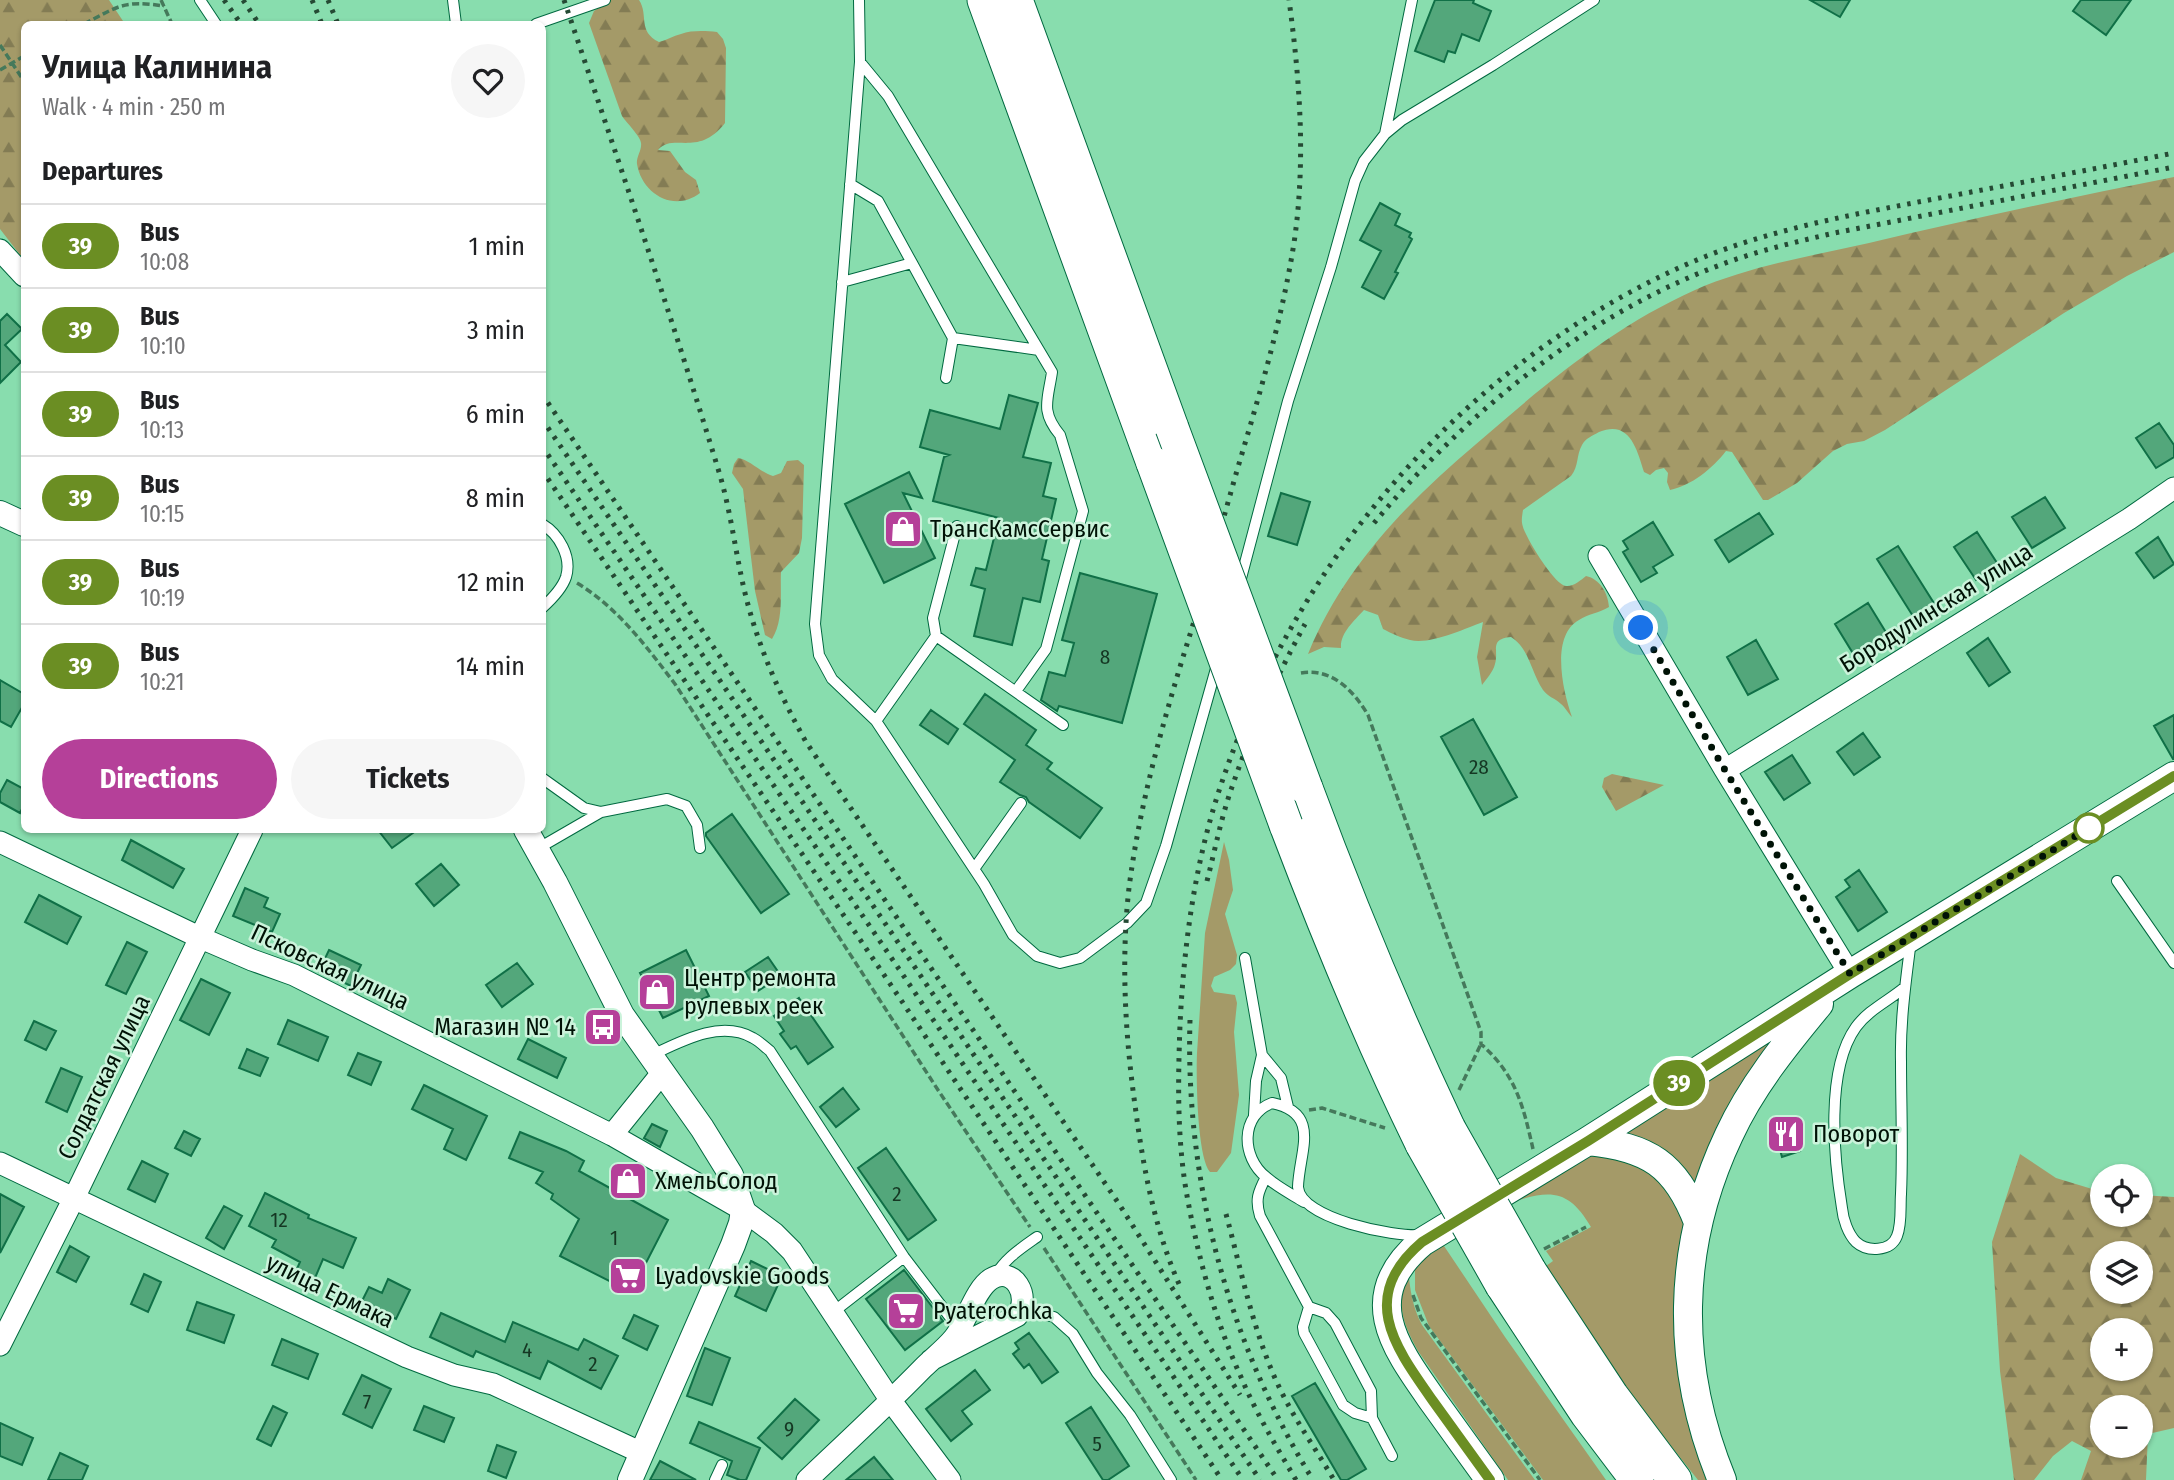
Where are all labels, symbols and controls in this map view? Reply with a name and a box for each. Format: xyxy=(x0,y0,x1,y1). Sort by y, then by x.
button: heart xyxy=(451,44,525,118)
text: Улица Калинина xyxy=(42,47,272,87)
text: Walk · 4 min · 250 m xyxy=(42,93,226,121)
text: Departures xyxy=(42,156,163,187)
text: Bus xyxy=(140,217,179,248)
text: 1 min xyxy=(469,231,525,262)
text: 39 xyxy=(69,232,92,260)
text: 10:08 xyxy=(140,248,189,276)
text: Bus xyxy=(140,301,179,332)
text: 3 min xyxy=(467,315,525,346)
text: 39 xyxy=(69,316,92,344)
text: 10:10 xyxy=(140,332,186,360)
text: Bus xyxy=(140,385,179,416)
text: 6 min xyxy=(466,399,525,430)
text: 39 xyxy=(69,400,92,428)
text: 10:13 xyxy=(140,416,184,444)
text: Bus xyxy=(140,469,179,500)
text: 8 min xyxy=(466,483,525,514)
text: 39 xyxy=(69,484,92,512)
text: 10:15 xyxy=(140,500,184,528)
shop icon: ТрансКамсСервис xyxy=(882,508,924,550)
place label: ТрансКамсСервис xyxy=(930,515,1109,543)
street label: Бородулинская улица xyxy=(1835,537,2037,679)
text: Bus xyxy=(140,553,179,584)
text: 12 min xyxy=(457,567,525,598)
text: 39 xyxy=(69,568,92,596)
text: 10:19 xyxy=(140,584,185,612)
your location xyxy=(1623,610,1658,645)
text: Bus xyxy=(140,637,179,668)
house number: 8 xyxy=(1100,644,1110,670)
text: 14 min xyxy=(456,651,525,682)
text: 39 xyxy=(69,652,92,680)
text: 10:21 xyxy=(140,668,184,696)
button: Directions xyxy=(42,739,277,819)
button: Tickets xyxy=(291,739,525,819)
house number: 28 xyxy=(1469,754,1489,780)
unlabelled marker xyxy=(2074,813,2104,843)
street label: Псковская улица xyxy=(247,918,413,1016)
place label: Центр ремонта рулевых реек xyxy=(684,964,837,1020)
shop icon: Центр ремонта рулевых реек xyxy=(636,971,678,1013)
street label: Солдатская улица xyxy=(52,990,156,1164)
bus stop icon: Магазин № 14 xyxy=(582,1006,624,1048)
place label: Магазин № 14 xyxy=(434,1013,576,1041)
line badge: 39 xyxy=(1648,1060,1710,1106)
text: 39 xyxy=(1667,1069,1691,1097)
restaurant icon: Поворот xyxy=(1765,1113,1807,1155)
place label: Поворот xyxy=(1813,1120,1900,1148)
shop icon: ХмельСолод xyxy=(607,1160,649,1202)
map controls xyxy=(2090,1164,2153,1458)
button: locate xyxy=(2090,1164,2153,1227)
place label: ХмельСолод xyxy=(655,1167,777,1195)
house number: 2 xyxy=(892,1181,902,1207)
house number: 12 xyxy=(270,1207,288,1233)
house number: 1 xyxy=(610,1225,618,1251)
button: layers xyxy=(2090,1241,2153,1304)
street label: улица Ермака xyxy=(261,1248,399,1334)
supermarket icon: Lyadovskie Goods xyxy=(607,1255,649,1297)
place label: Lyadovskie Goods xyxy=(655,1262,829,1290)
supermarket icon: Pyaterochka xyxy=(885,1290,927,1332)
place label: Pyaterochka xyxy=(933,1297,1053,1325)
button: + xyxy=(2090,1318,2153,1381)
house number: 4 xyxy=(522,1337,532,1363)
house number: 2 xyxy=(588,1351,598,1377)
house number: 7 xyxy=(363,1389,371,1415)
button: − xyxy=(2090,1395,2153,1458)
house number: 9 xyxy=(784,1416,794,1442)
house number: 5 xyxy=(1092,1431,1102,1457)

